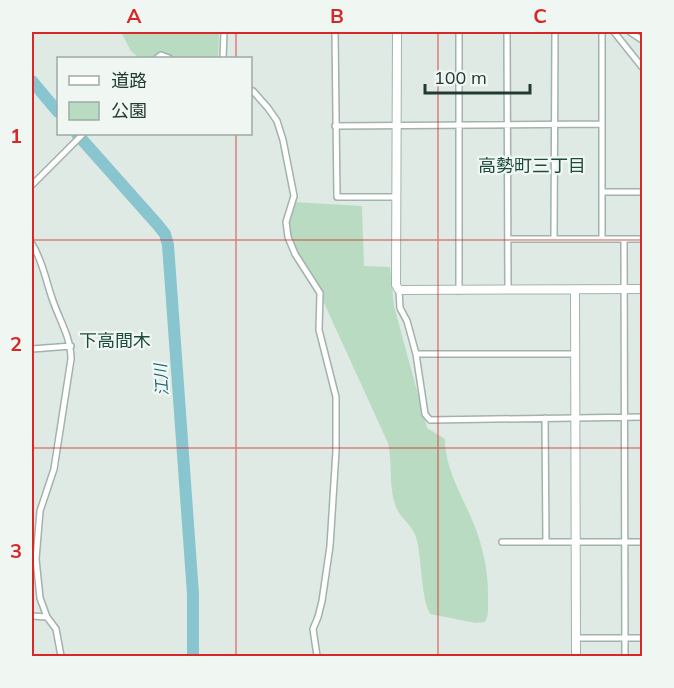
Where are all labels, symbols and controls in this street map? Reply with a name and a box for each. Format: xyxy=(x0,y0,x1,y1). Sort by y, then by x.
text: A xyxy=(127,3,142,28)
text: B xyxy=(330,3,344,28)
text: C xyxy=(533,3,547,28)
legend xyxy=(57,57,252,135)
scale bar xyxy=(425,57,530,95)
text: 100 m xyxy=(434,66,487,89)
text: 道路 xyxy=(111,69,147,92)
text: 公園 xyxy=(111,99,147,122)
text: 1 xyxy=(10,123,22,148)
district label: 高勢町三丁目 xyxy=(478,154,586,177)
district label: 下高間木 xyxy=(79,329,151,352)
text: 2 xyxy=(10,331,22,356)
water label: 江川 xyxy=(150,361,172,397)
text: 3 xyxy=(10,538,22,563)

